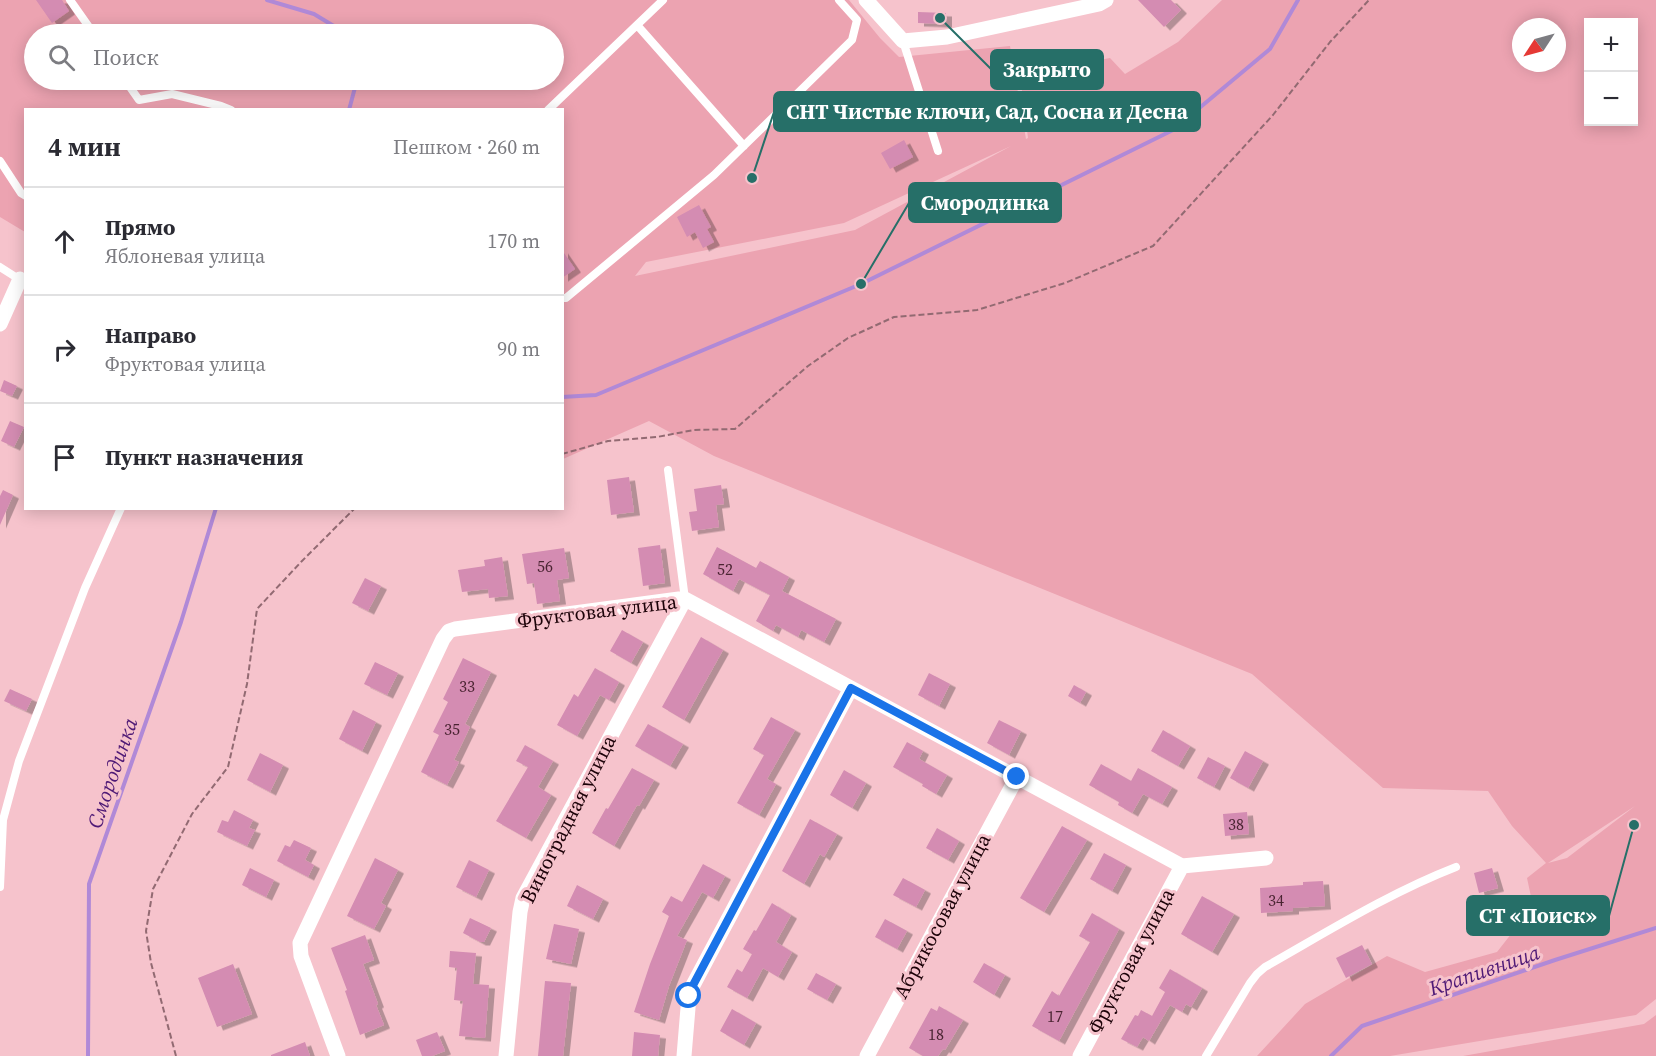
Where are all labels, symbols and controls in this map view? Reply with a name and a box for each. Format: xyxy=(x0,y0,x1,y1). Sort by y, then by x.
north arrow xyxy=(1512,18,1566,72)
map controls xyxy=(1584,18,1638,126)
button: + xyxy=(1584,18,1638,72)
search box xyxy=(24,24,564,90)
icon: search xyxy=(45,41,78,74)
text: Поиск xyxy=(93,42,159,72)
callout: Закрыто xyxy=(991,50,1103,89)
text: Закрыто xyxy=(1003,55,1091,84)
button: − xyxy=(1584,72,1638,126)
callout: СНТ Чистые ключи, Сад, Сосна и Десна xyxy=(774,92,1200,131)
text: СНТ Чистые ключи, Сад, Сосна и Десна xyxy=(786,97,1189,126)
text: 4 мин xyxy=(48,129,121,165)
text: Пешком · 260 m xyxy=(393,133,540,161)
callout: Смородинка xyxy=(909,183,1061,222)
text: Смородинка xyxy=(921,188,1050,217)
text: Прямо xyxy=(105,212,175,242)
icon: ahead xyxy=(48,225,81,258)
text: 170 m xyxy=(487,227,540,255)
text: Яблоневая улица xyxy=(105,242,265,270)
text: Направо xyxy=(105,320,196,350)
icon: right xyxy=(48,333,81,366)
text: 90 m xyxy=(497,335,540,363)
text: Фруктовая улица xyxy=(105,350,266,378)
icon: arrive xyxy=(48,441,81,474)
text: Пункт назначения xyxy=(105,442,303,472)
house number: 56 xyxy=(537,555,553,577)
house number: 52 xyxy=(717,558,733,580)
street label: Фруктовая улица xyxy=(516,587,679,635)
house number: 33 xyxy=(459,675,475,697)
water label: Смородинка xyxy=(80,714,144,832)
house number: 35 xyxy=(444,718,460,740)
street label: Виноградная улица xyxy=(513,729,623,908)
route end xyxy=(1003,763,1029,789)
house number: 38 xyxy=(1228,813,1244,835)
street label: Абрикосовая улица xyxy=(887,828,998,1003)
street label: Фруктовая улица xyxy=(1081,883,1181,1038)
house number: 34 xyxy=(1268,889,1284,911)
callout: СТ «Поиск» xyxy=(1467,896,1609,935)
text: СТ «Поиск» xyxy=(1479,901,1597,930)
water label: Крапивница xyxy=(1424,937,1543,1003)
route start xyxy=(675,982,701,1008)
house number: 17 xyxy=(1047,1005,1063,1027)
house number: 18 xyxy=(928,1023,944,1045)

